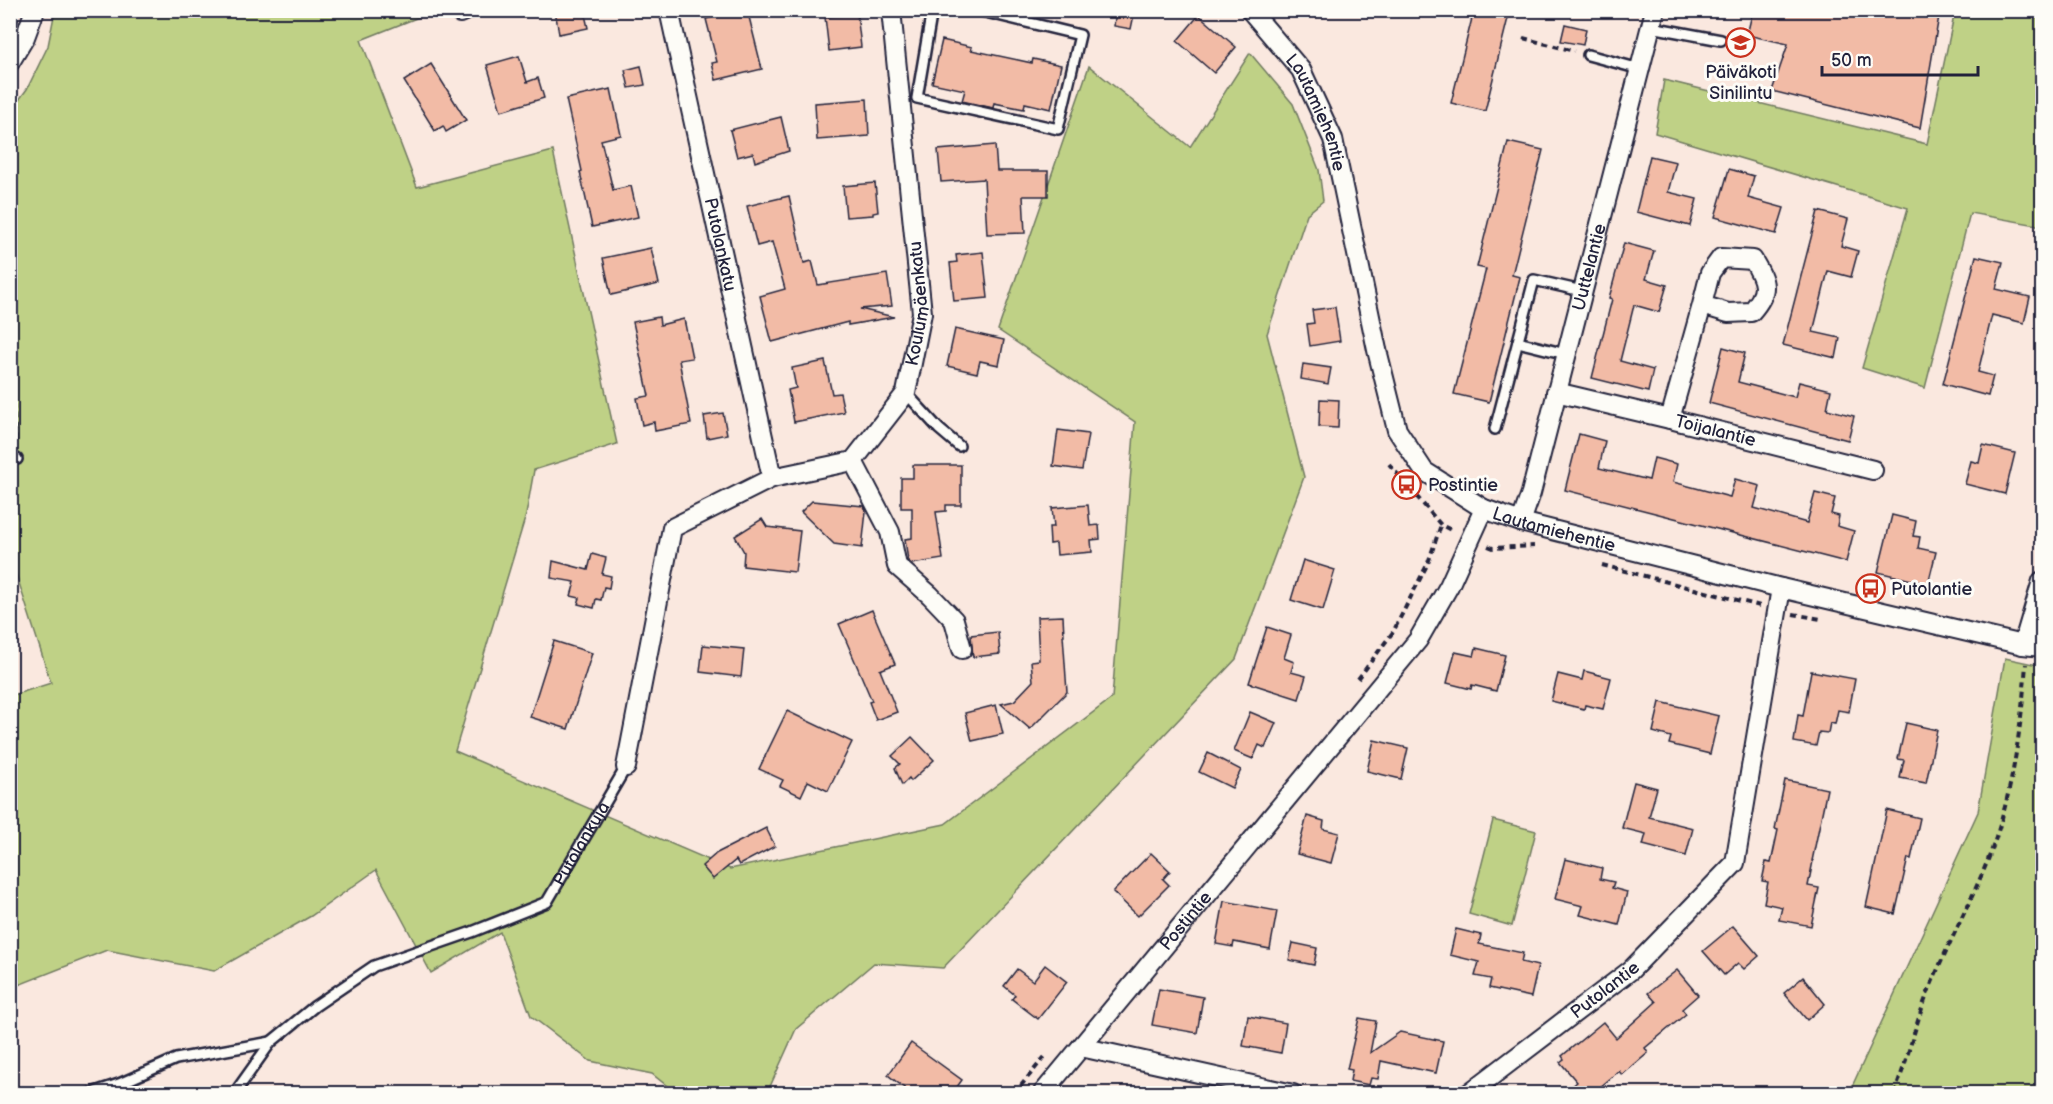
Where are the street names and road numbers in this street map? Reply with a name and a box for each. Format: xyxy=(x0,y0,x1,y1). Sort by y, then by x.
street label: Lautamiehentie xyxy=(1281,50,1350,173)
street label: Putolankatu xyxy=(700,196,741,293)
street label: Uuttelantie xyxy=(1568,221,1610,313)
street label: Koulumäenkatu xyxy=(901,240,934,368)
street label: Toijalantie xyxy=(1673,410,1758,451)
street label: Lautamiehentie xyxy=(1490,502,1618,556)
street label: Putolankuja xyxy=(548,798,614,890)
street label: Postintie xyxy=(1155,887,1216,954)
street label: Putolantie xyxy=(1566,957,1644,1023)

